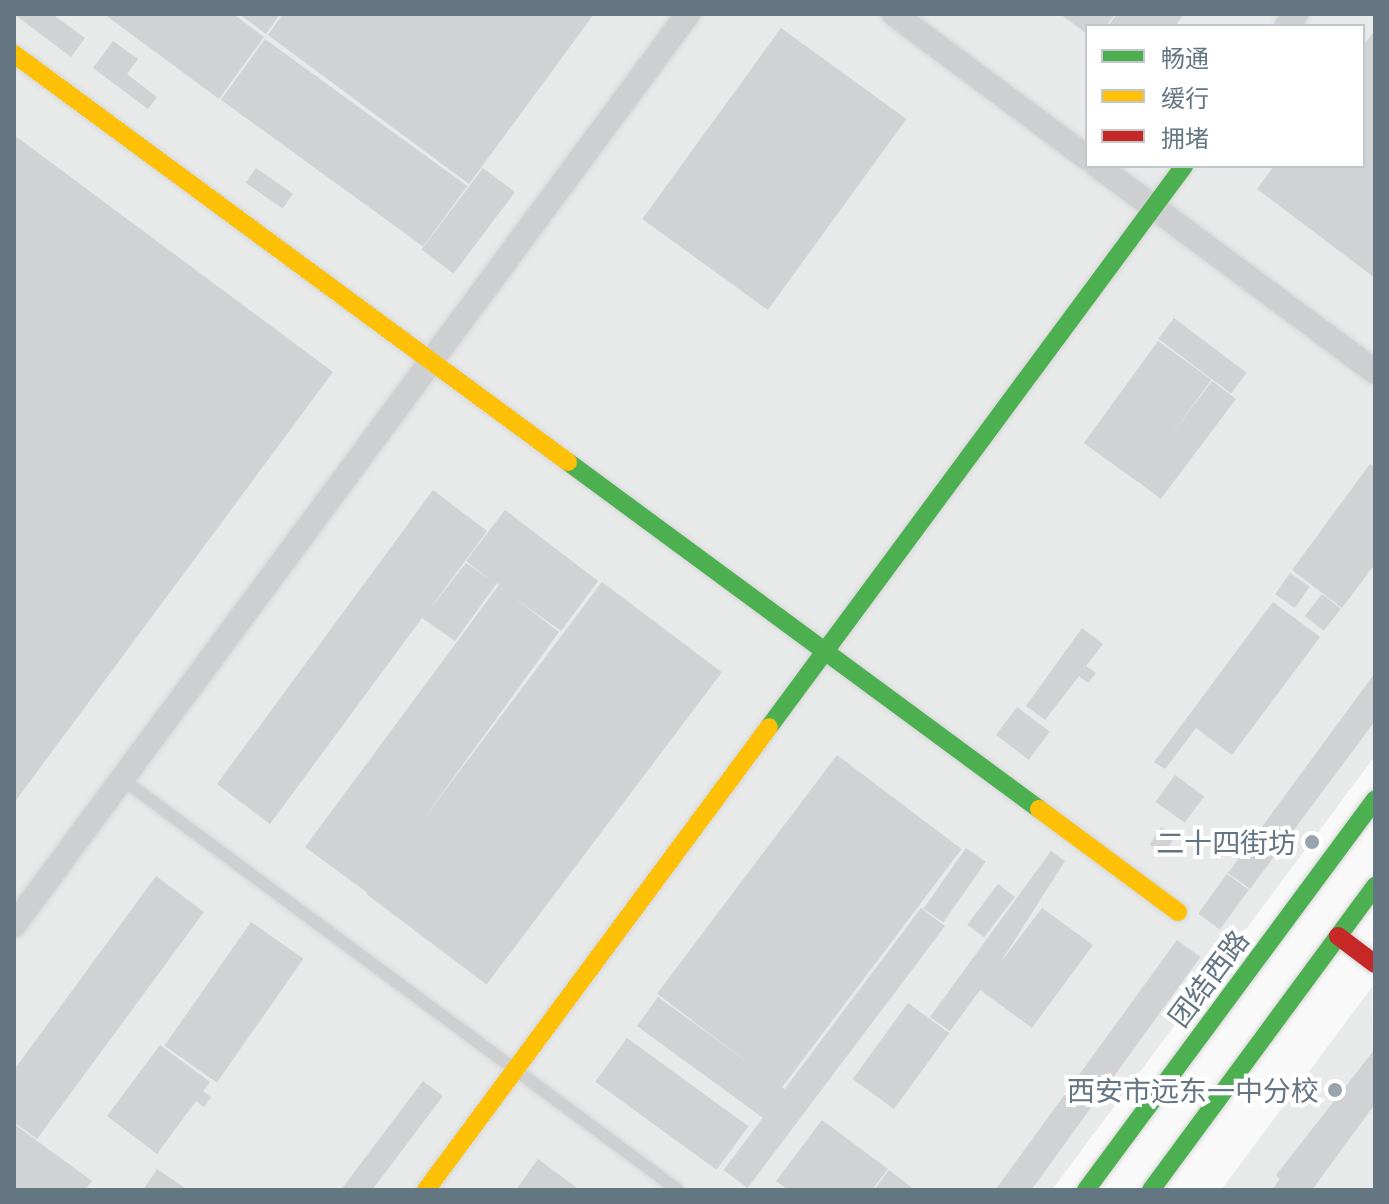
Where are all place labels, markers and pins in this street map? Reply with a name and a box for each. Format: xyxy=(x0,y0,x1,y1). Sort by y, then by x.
place label: 二十四街坊 xyxy=(1156,825,1296,859)
marker: 二十四街坊 xyxy=(1303,833,1321,851)
place label: 西安市远东一中分校 xyxy=(1067,1073,1319,1107)
marker: 西安市远东一中分校 xyxy=(1326,1081,1344,1099)

